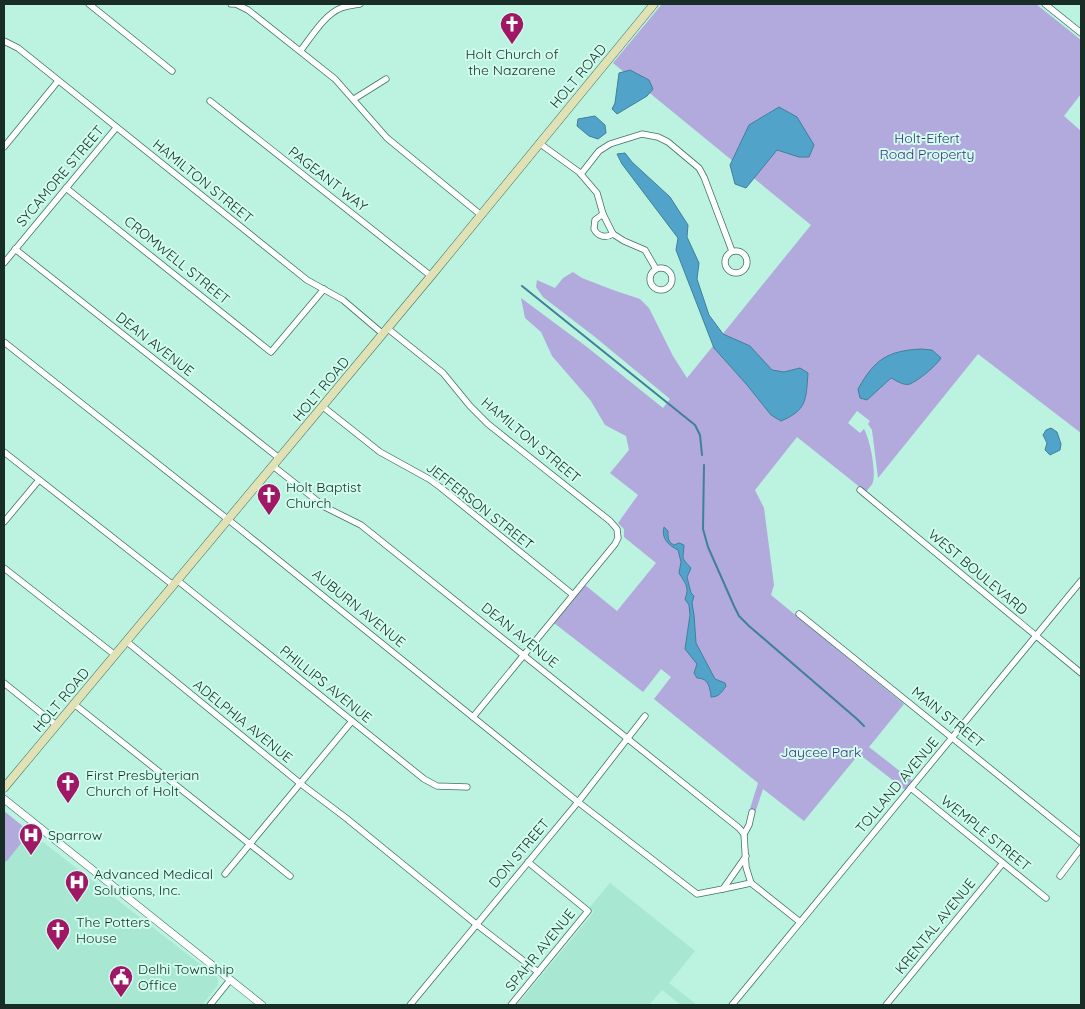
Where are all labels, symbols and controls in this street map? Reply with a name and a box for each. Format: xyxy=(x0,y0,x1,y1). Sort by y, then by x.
church icon: Holt Church of the Nazarene xyxy=(499,11,525,45)
street label: HOLT ROAD xyxy=(546,40,610,112)
place label: Holt Church of the Nazarene xyxy=(466,45,558,79)
street label: SYCAMORE STREET xyxy=(12,122,108,230)
park label: Holt-Eifert Road Property xyxy=(880,129,974,163)
street label: HAMILTON STREET xyxy=(149,135,257,227)
street label: PAGEANT WAY xyxy=(285,143,371,216)
street label: CROMWELL STREET xyxy=(120,212,234,308)
street label: DEAN AVENUE xyxy=(112,308,198,380)
street label: HOLT ROAD xyxy=(289,353,353,425)
street label: HAMILTON STREET xyxy=(478,393,584,487)
street label: JEFFERSON STREET xyxy=(423,458,537,554)
place label: Holt Baptist Church xyxy=(286,478,362,512)
church icon: Holt Baptist Church xyxy=(256,482,282,516)
street label: WEST BOULEVARD xyxy=(925,525,1031,619)
street label: AUBURN AVENUE xyxy=(309,565,409,651)
street label: DEAN AVENUE xyxy=(478,598,562,672)
street label: PHILLIPS AVENUE xyxy=(276,641,376,727)
street label: HOLT ROAD xyxy=(29,664,93,736)
street label: ADELPHIA AVENUE xyxy=(190,675,296,767)
street label: MAIN STREET xyxy=(908,682,988,752)
street label: TOLLAND AVENUE xyxy=(852,733,943,837)
park label: Jaycee Park xyxy=(781,743,861,761)
place label: First Presbyterian Church of Holt xyxy=(86,766,199,800)
church icon: First Presbyterian Church of Holt xyxy=(55,770,81,804)
street label: WEMPLE STREET xyxy=(937,791,1035,875)
street label: DON STREET xyxy=(485,815,553,891)
hospital icon: Sparrow xyxy=(18,822,44,856)
place label: Sparrow xyxy=(48,826,103,844)
place label: Advanced Medical Solutions, Inc. xyxy=(94,865,213,899)
hospital icon: Advanced Medical Solutions, Inc. xyxy=(64,869,90,903)
street label: KRENTAL AVENUE xyxy=(891,874,979,978)
street label: SPAHR AVENUE xyxy=(501,905,579,995)
place label: The Potters House xyxy=(76,913,150,947)
church icon: The Potters House xyxy=(45,917,71,951)
place label: Delhi Township Office xyxy=(138,960,234,994)
public building icon: Delhi Township Office xyxy=(108,964,134,998)

